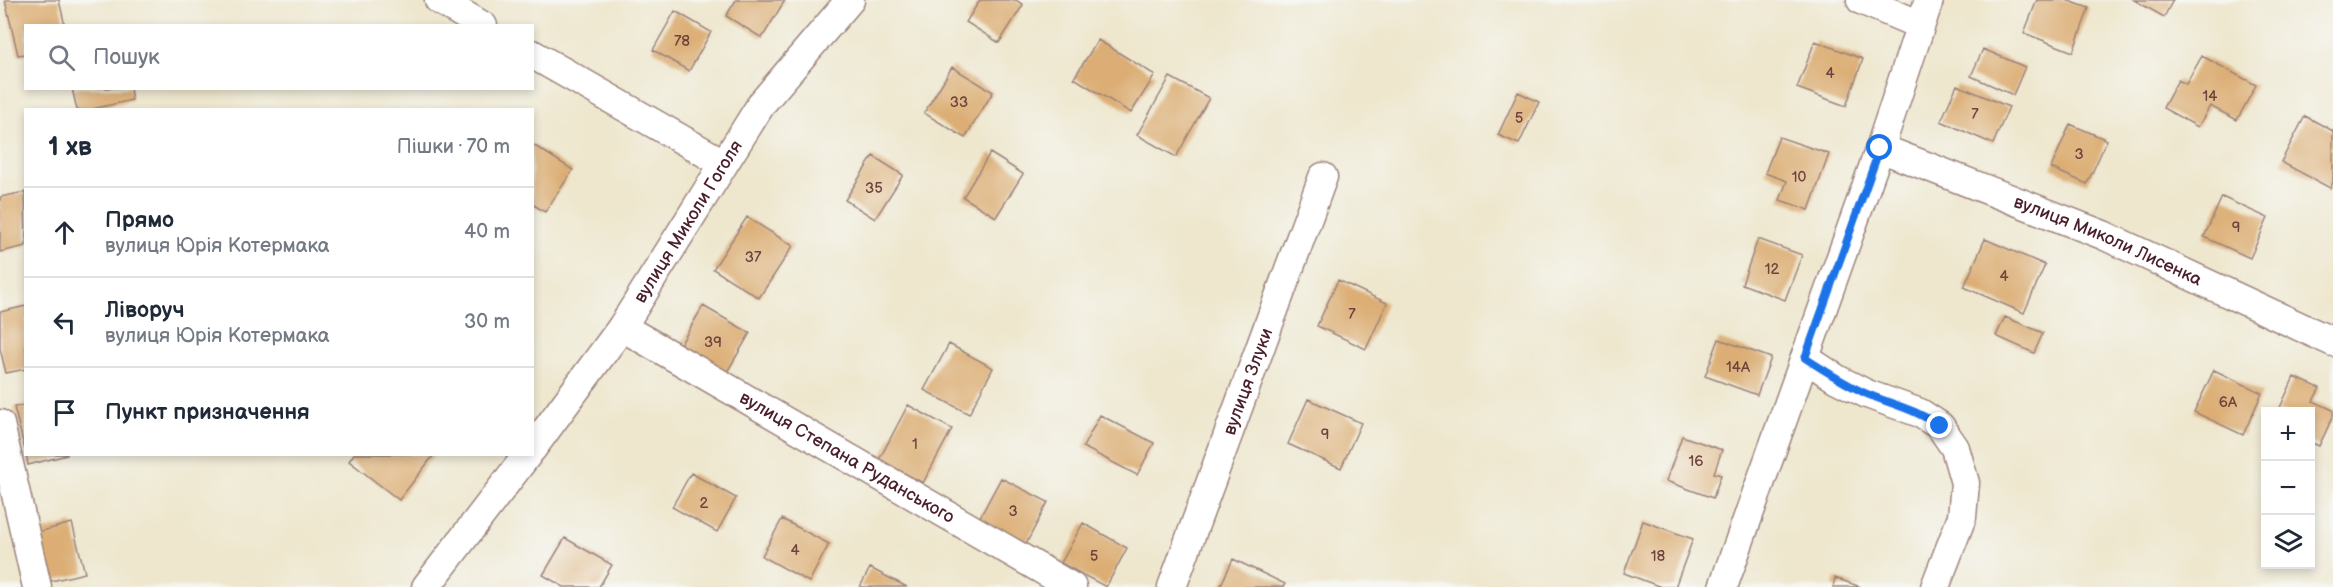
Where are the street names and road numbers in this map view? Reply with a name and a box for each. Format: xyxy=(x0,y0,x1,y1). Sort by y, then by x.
street label: вулиця Миколи Гоголя xyxy=(630,137,747,307)
street label: вулиця Миколи Лисенка xyxy=(2011,191,2205,291)
street label: вулиця Злуки xyxy=(1219,325,1277,438)
street label: вулиця Степана Руданського xyxy=(736,387,958,528)

